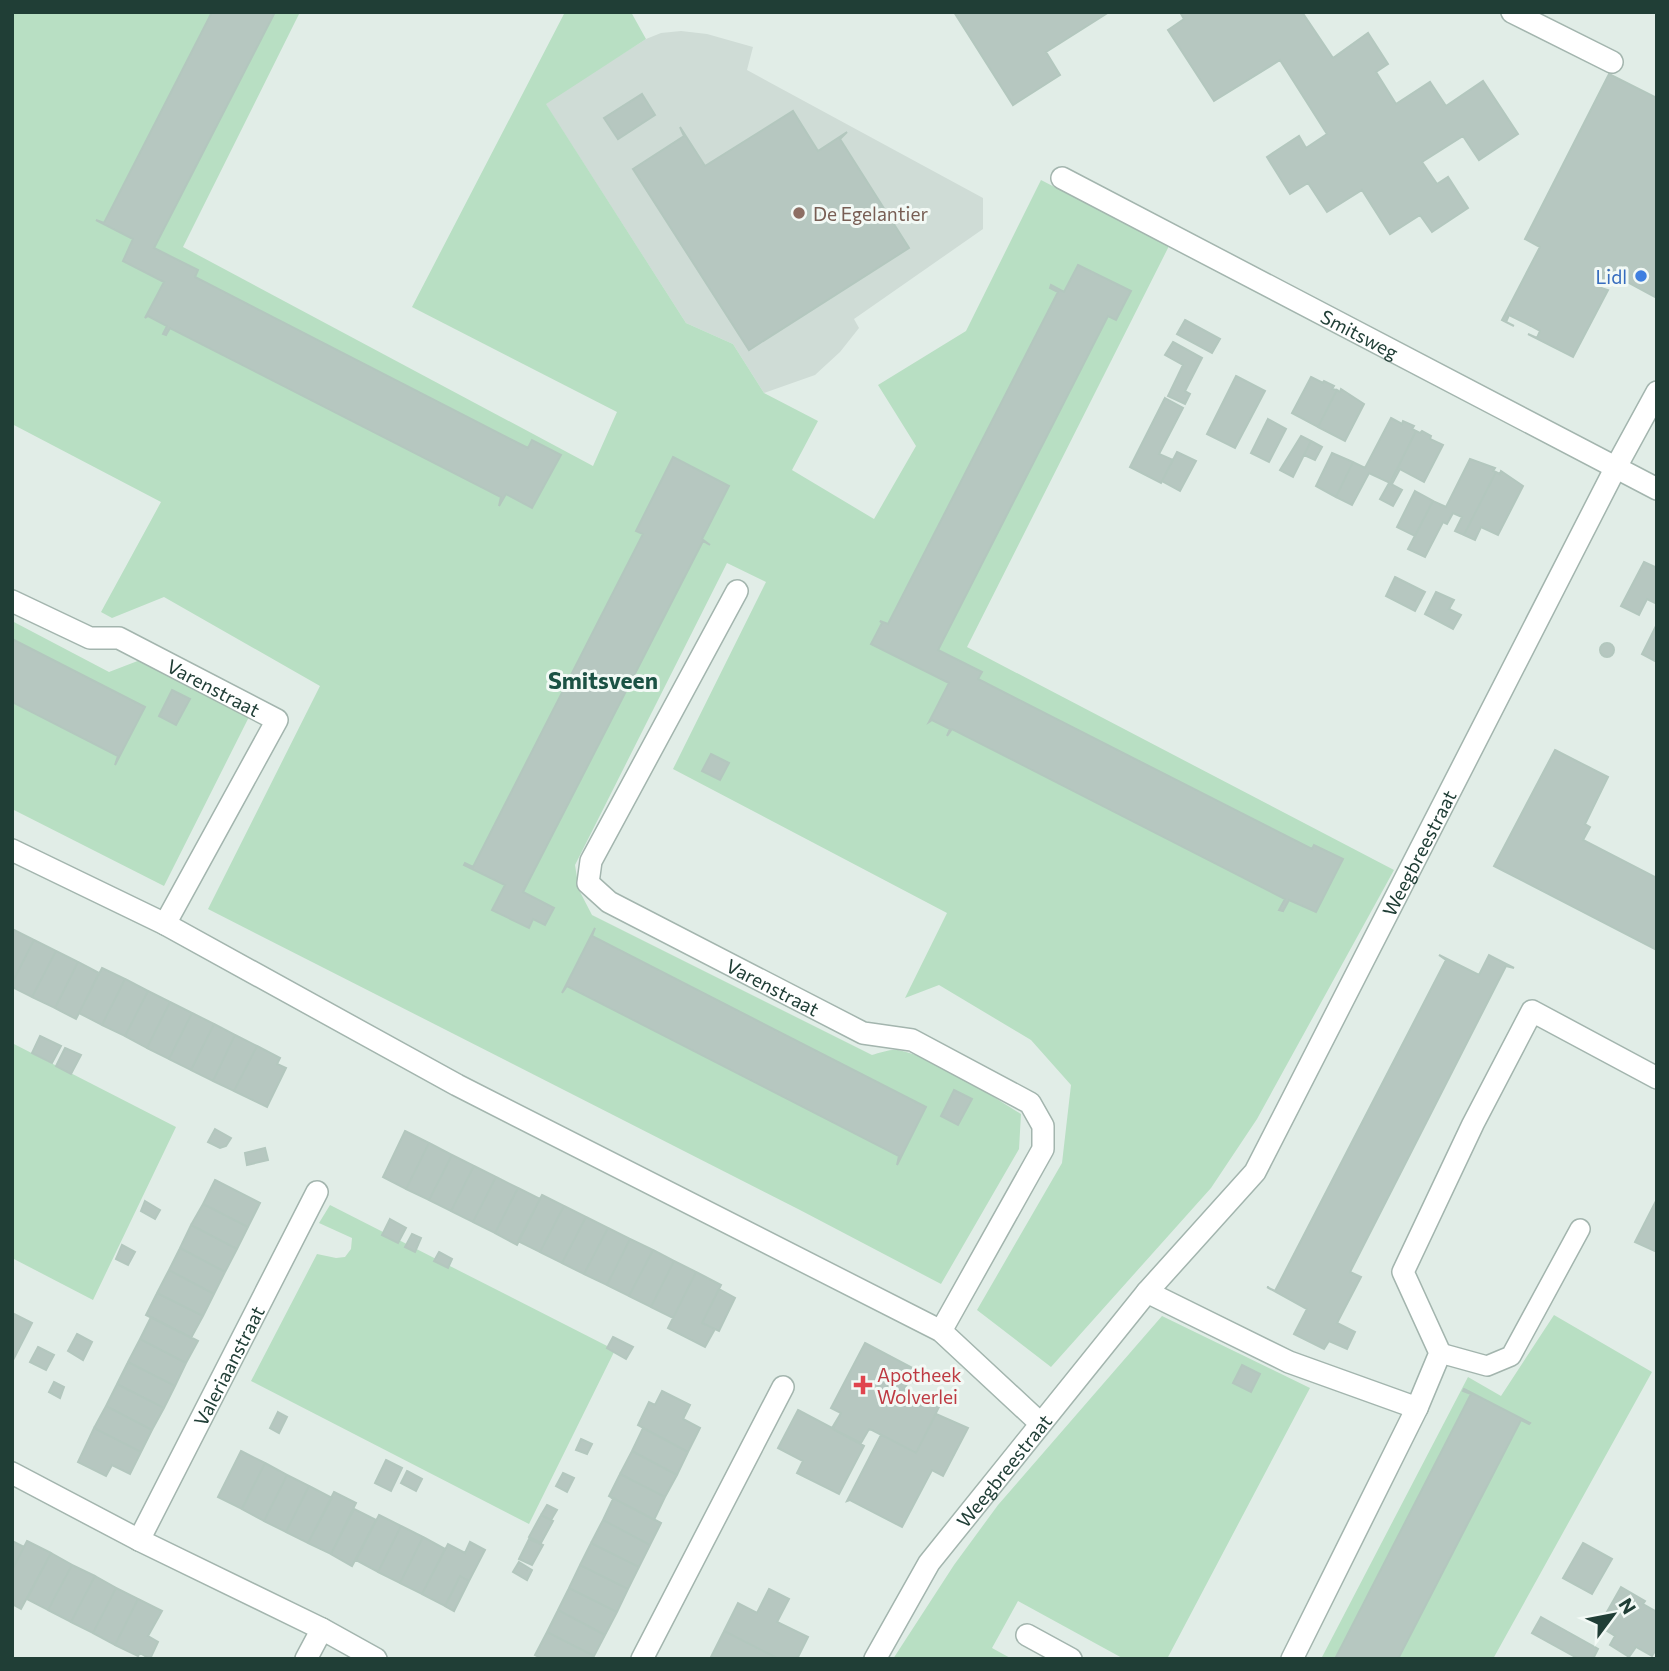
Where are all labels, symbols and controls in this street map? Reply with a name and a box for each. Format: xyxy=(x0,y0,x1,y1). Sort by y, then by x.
place label: De Egelantier xyxy=(813,202,928,225)
marker: De Egelantier xyxy=(791,205,807,221)
place label: Lidl xyxy=(1595,265,1627,288)
marker: Lidl xyxy=(1633,268,1649,284)
street label: Smitsweg xyxy=(1317,304,1402,363)
street label: Varenstraat xyxy=(163,654,264,721)
district label: Smitsveen xyxy=(548,666,658,694)
street label: Weegbreestraat xyxy=(1377,786,1460,920)
street label: Varenstraat xyxy=(723,953,824,1020)
street label: Valeriaanstraat xyxy=(188,1302,269,1429)
place label: Apotheek Wolverlei xyxy=(877,1363,962,1408)
marker: Apotheek Wolverlei xyxy=(855,1377,871,1393)
street label: Weegbreestraat xyxy=(951,1409,1056,1532)
north arrow xyxy=(1578,1580,1648,1650)
text: N xyxy=(1614,1594,1641,1618)

